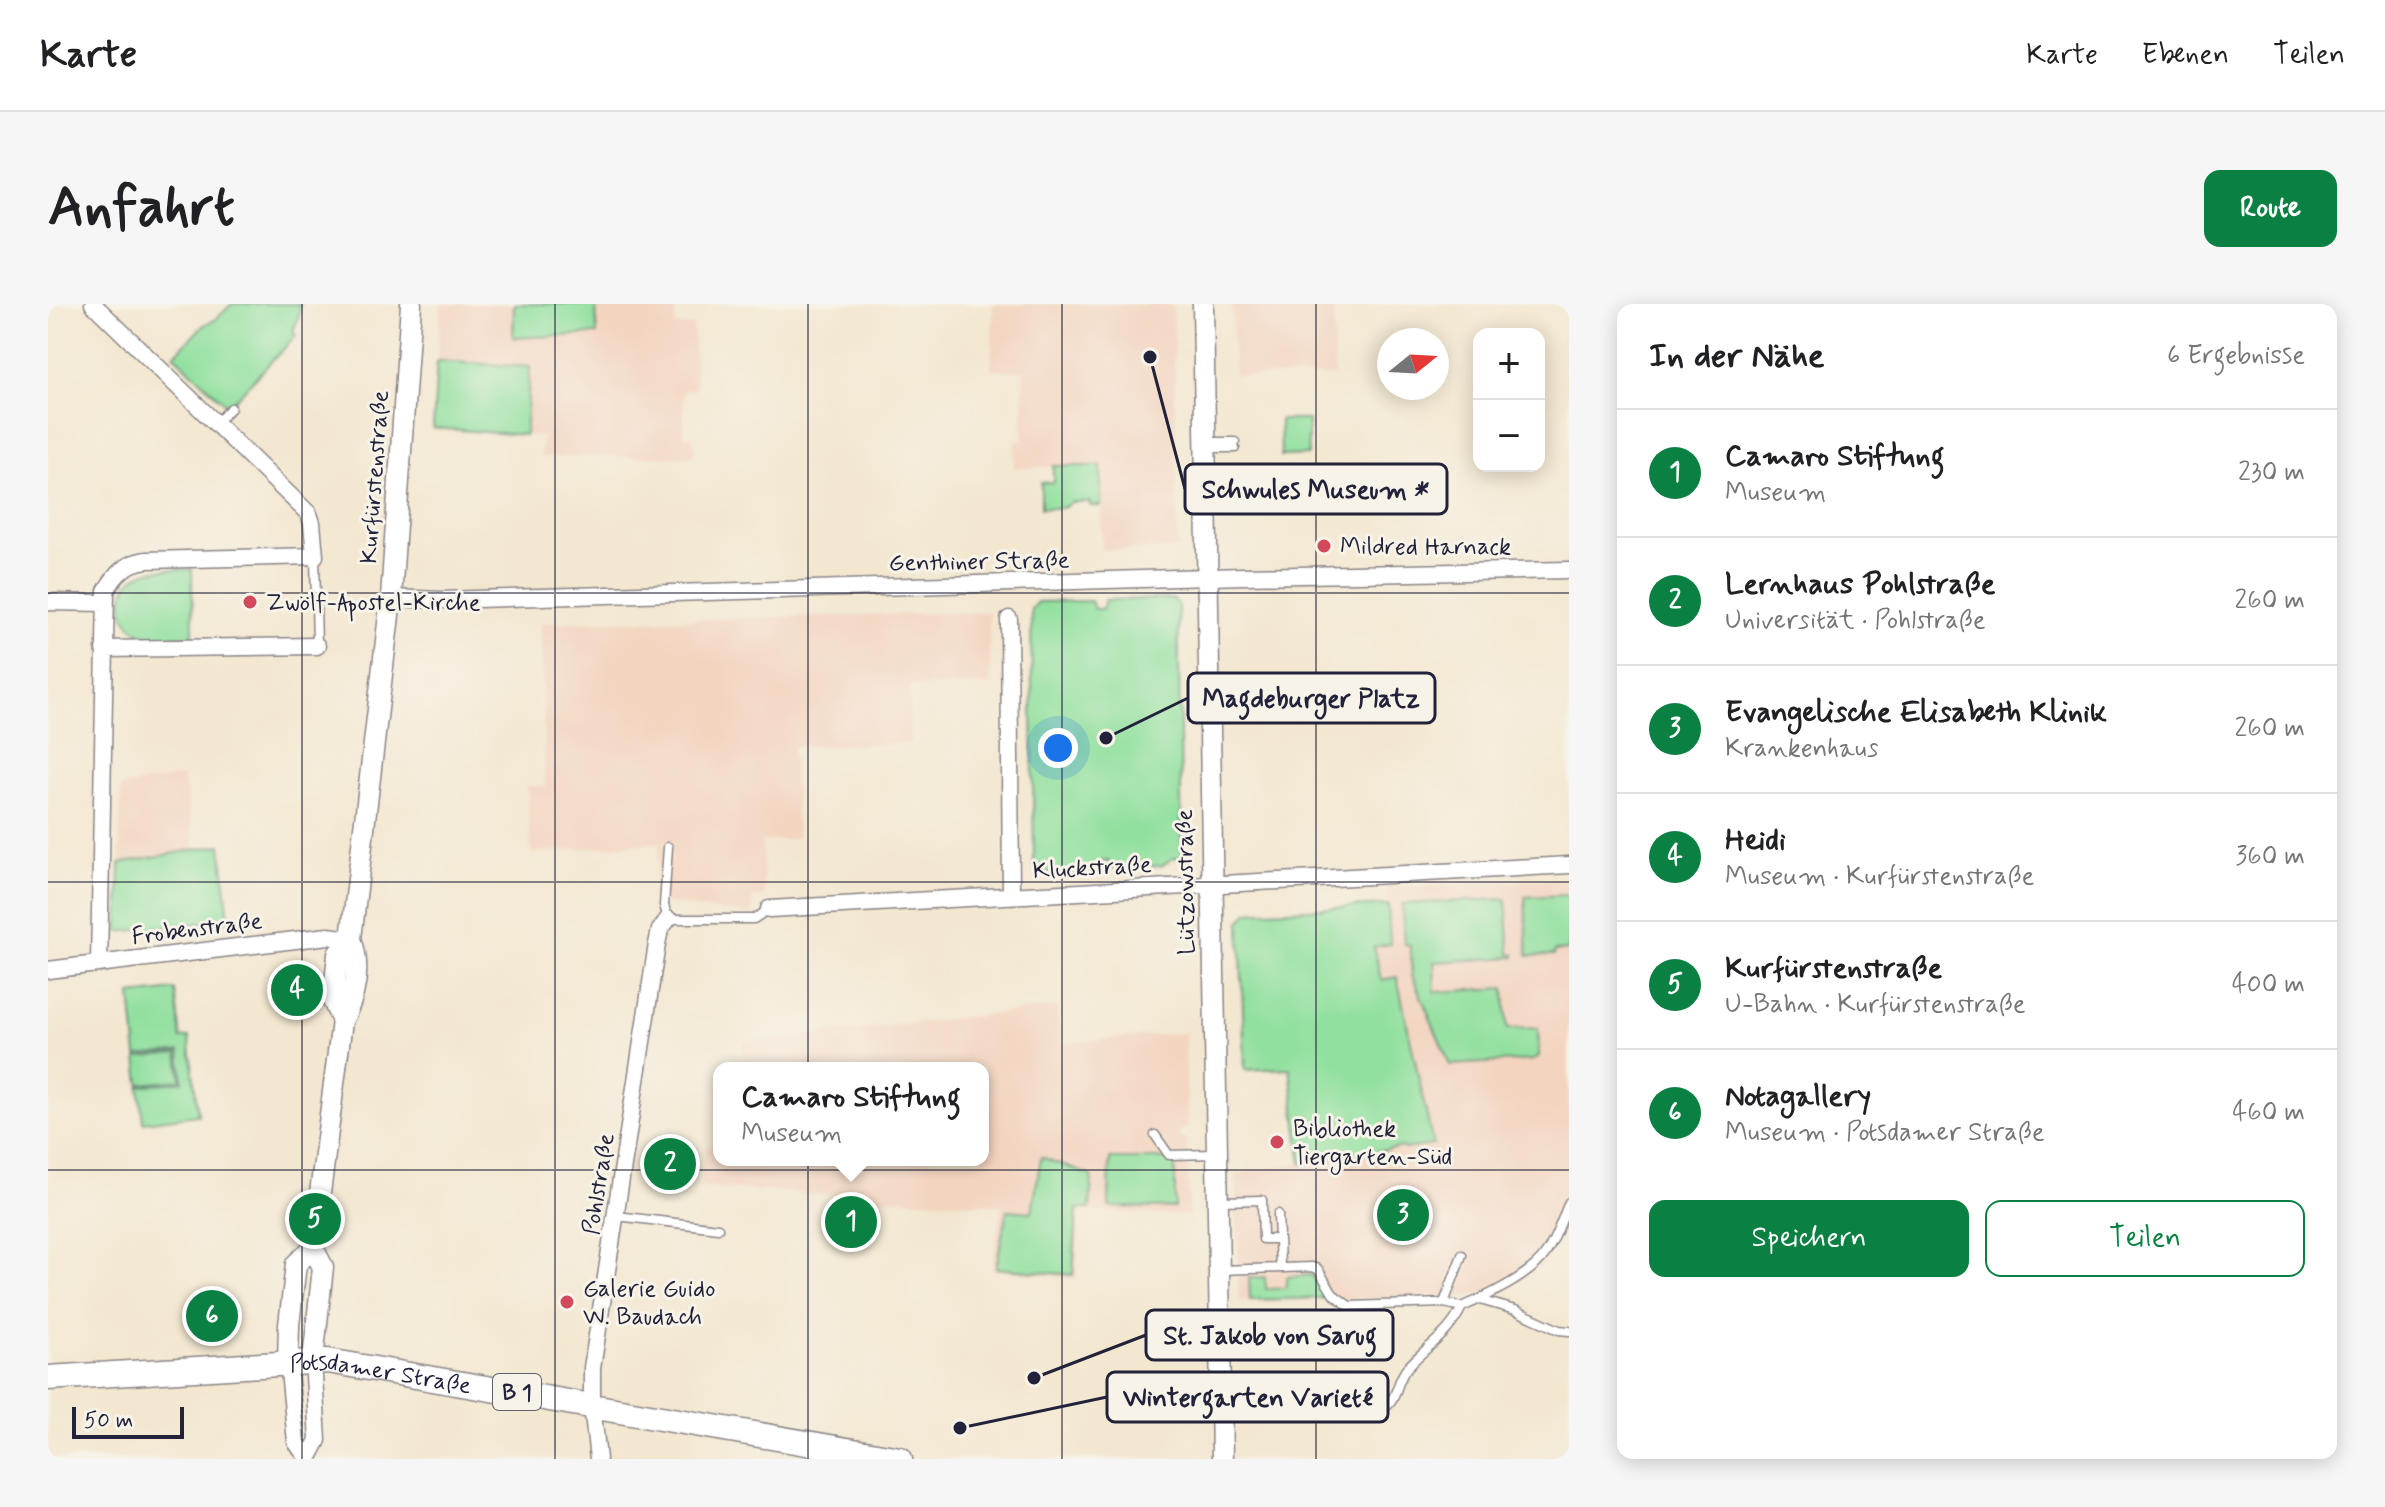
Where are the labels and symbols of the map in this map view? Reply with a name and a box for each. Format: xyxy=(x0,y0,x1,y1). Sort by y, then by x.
north arrow xyxy=(1377,328,1449,400)
street label: Kurfürstenstraße xyxy=(354,389,397,565)
callout: Schwules Museum * xyxy=(1185,464,1447,514)
text: Schwules Museum * xyxy=(1202,474,1430,508)
place label: Mildred Harnack xyxy=(1340,532,1511,563)
marker: Mildred Harnack xyxy=(1315,537,1333,555)
street label: Genthiner Straße xyxy=(888,545,1070,580)
place label: Zwölf-Apostel-Kirche xyxy=(266,588,481,622)
marker: Zwölf-Apostel-Kirche xyxy=(241,593,259,611)
callout: Magdeburger Platz xyxy=(1188,673,1435,723)
text: Magdeburger Platz xyxy=(1202,683,1420,720)
your location xyxy=(1038,728,1078,768)
street label: Lützowstraße xyxy=(1170,809,1203,955)
street label: Kluckstraße xyxy=(1032,850,1153,887)
street label: Frobenstraße xyxy=(130,906,264,953)
pin: 4 xyxy=(271,960,323,1020)
place label: Bibliothek Tiergarten-Süd xyxy=(1293,1114,1452,1175)
street label: Pohlstraße xyxy=(576,1131,623,1237)
marker: Bibliothek Tiergarten-Süd xyxy=(1268,1133,1286,1151)
pin: 2 xyxy=(644,1134,696,1194)
pin: 3 xyxy=(1377,1185,1429,1245)
pin: 5 xyxy=(289,1189,341,1249)
pin: 1 xyxy=(825,1192,877,1252)
place label: Galerie Guido W. Baudach xyxy=(583,1274,715,1333)
pin: 6 xyxy=(186,1286,238,1346)
marker: Galerie Guido W. Baudach xyxy=(558,1293,576,1311)
callout: St. Jakob von Sarug xyxy=(1146,1310,1393,1360)
text: St. Jakob von Sarug xyxy=(1163,1320,1377,1357)
street label: Potsdamer Straße xyxy=(289,1347,474,1402)
callout: Wintergarten Varieté xyxy=(1107,1372,1388,1422)
road number: B 1 xyxy=(493,1374,541,1410)
text: Wintergarten Varieté xyxy=(1122,1382,1373,1419)
scale bar xyxy=(72,1403,184,1439)

